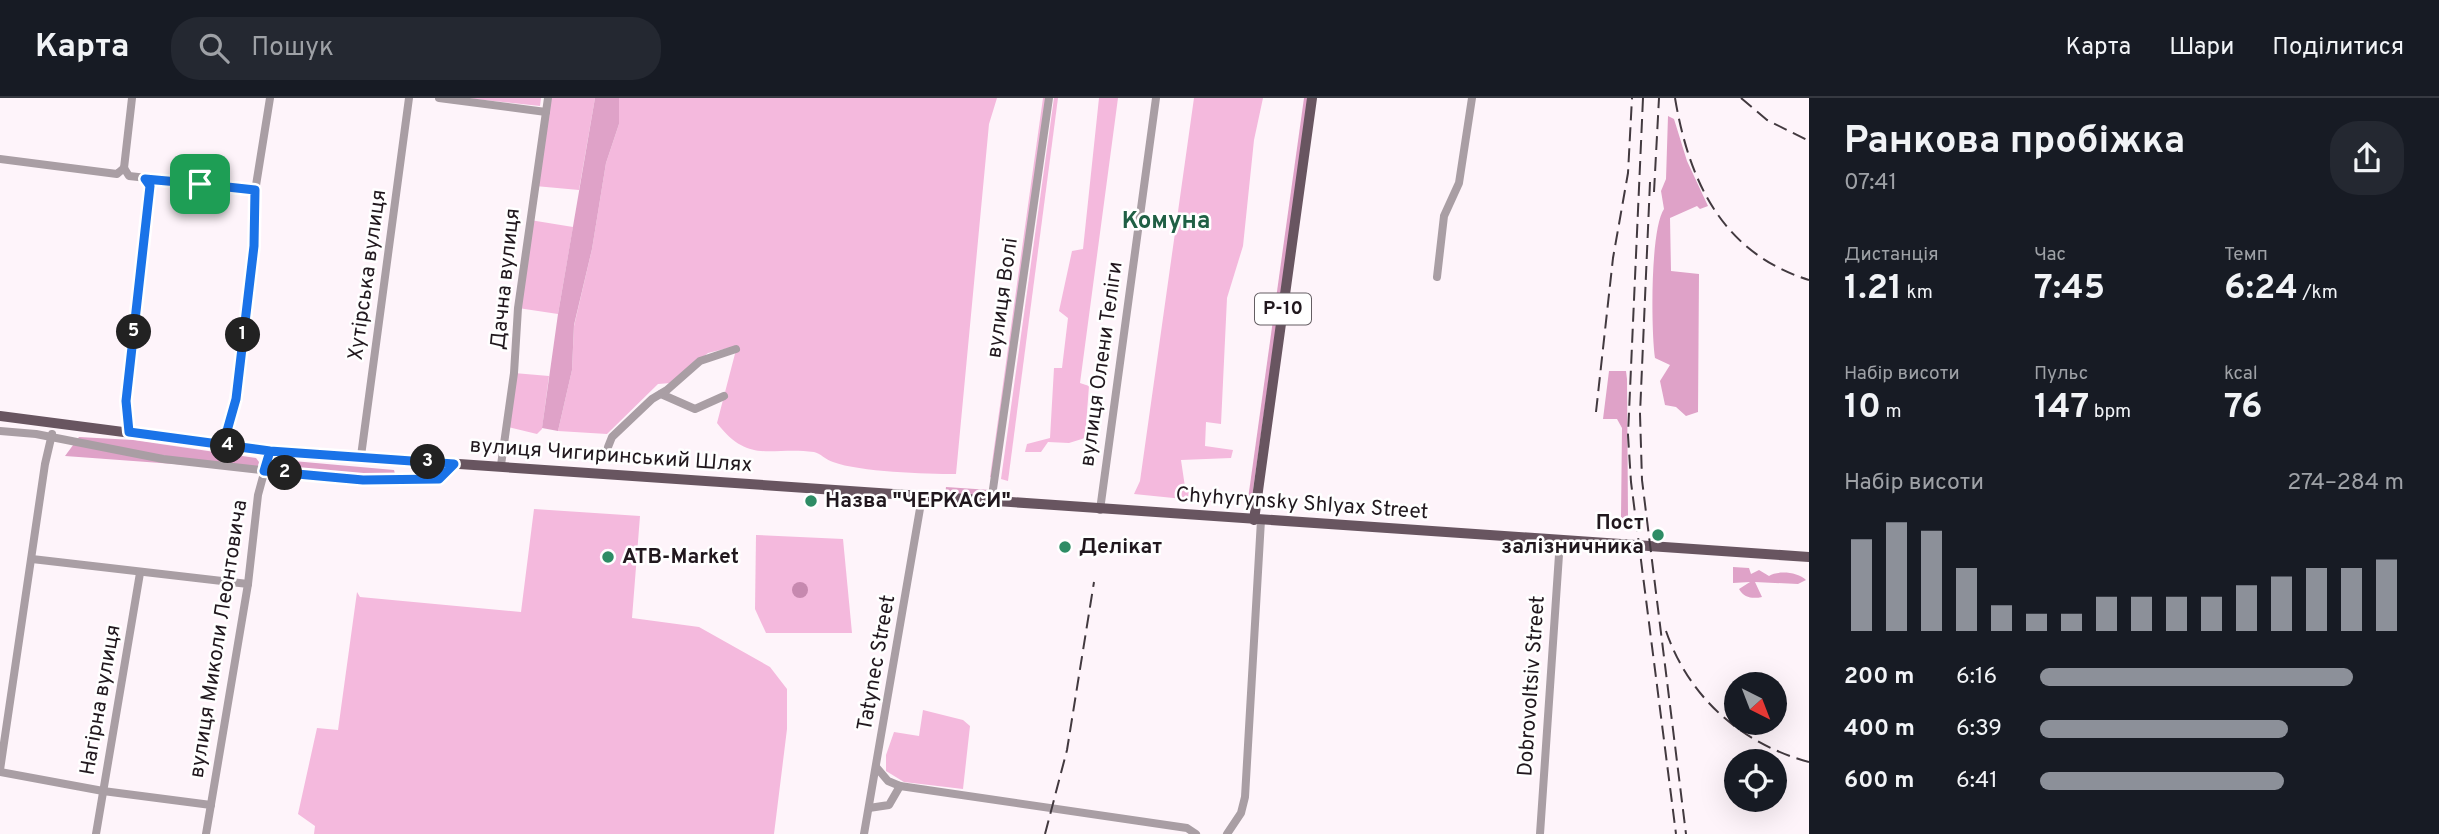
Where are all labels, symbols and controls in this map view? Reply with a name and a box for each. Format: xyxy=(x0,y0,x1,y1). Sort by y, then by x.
search box xyxy=(171,17,661,80)
text: Карта xyxy=(35,27,129,69)
icon: search xyxy=(195,29,233,67)
text: Пошук xyxy=(251,32,334,65)
text: Карта xyxy=(2066,33,2131,63)
text: Шари xyxy=(2169,33,2234,63)
text: Поділитися xyxy=(2272,33,2404,63)
text: Ранкова пробіжка xyxy=(1844,118,2185,167)
button: share xyxy=(2330,121,2404,195)
pin xyxy=(170,154,230,214)
icon: arrive xyxy=(181,165,219,203)
text: 07:41 xyxy=(1844,169,1897,198)
street label: Хутірська вулиця xyxy=(343,188,393,362)
street label: Дачна вулиця xyxy=(485,207,527,351)
district label: Комуна xyxy=(1122,207,1210,237)
street label: вулиця Волі xyxy=(981,236,1025,360)
text: Дистанція xyxy=(1844,243,1939,267)
text: Час xyxy=(2034,243,2066,267)
text: Темп xyxy=(2224,243,2268,267)
street label: вулиця Олени Теліги xyxy=(1074,260,1130,468)
text: 1.21 xyxy=(1844,267,1902,311)
text: 7:45 xyxy=(2034,267,2105,311)
text: 6:24 xyxy=(2224,267,2298,311)
text: km xyxy=(1902,281,1933,305)
text: /km xyxy=(2298,281,2338,305)
road number: Р-10 xyxy=(1255,294,1311,324)
pin: 5 xyxy=(116,314,152,350)
pin: 1 xyxy=(226,317,260,352)
text: 5 xyxy=(128,319,139,343)
text: 1 xyxy=(239,322,246,346)
text: Набір висоти xyxy=(1844,362,1960,386)
text: Пульс xyxy=(2034,362,2088,386)
text: kcal xyxy=(2224,362,2258,386)
text: 10 xyxy=(1844,386,1881,430)
text: 147 xyxy=(2034,386,2089,430)
text: 76 xyxy=(2224,386,2263,430)
text: m xyxy=(1881,400,1902,424)
text: bpm xyxy=(2089,400,2131,424)
pin: 4 xyxy=(210,428,246,464)
text: 4 xyxy=(221,433,234,457)
street label: вулиця Чигиринський Шлях xyxy=(469,433,753,479)
pin: 3 xyxy=(410,444,446,480)
text: 3 xyxy=(422,449,433,473)
pin: 2 xyxy=(268,456,302,490)
text: 2 xyxy=(279,460,290,484)
text: Набір висоти xyxy=(1844,469,1984,498)
text: 274–284 m xyxy=(2287,469,2404,498)
street label: Chyhyrynsky Shlyax Street xyxy=(1175,482,1429,526)
place label: Назва "ЧЕРКАСИ" xyxy=(825,488,1011,515)
marker: Назва "ЧЕРКАСИ" xyxy=(803,493,819,509)
street label: вулиця Миколи Леонтовича xyxy=(184,498,254,780)
place label: Пост залізничника xyxy=(1501,510,1644,561)
marker: Пост залізничника xyxy=(1650,527,1666,543)
place label: Делікат xyxy=(1079,534,1162,561)
marker: Делікат xyxy=(1057,539,1073,555)
place label: ATB-Market xyxy=(622,544,739,571)
marker: ATB-Market xyxy=(600,549,616,565)
street label: Tatynec Street xyxy=(852,593,902,733)
street label: Dobrovoltsiv Street xyxy=(1512,595,1552,777)
street label: Нагірна вулиця xyxy=(74,623,128,777)
text: 200 m xyxy=(1844,663,1914,692)
text: 6:16 xyxy=(1956,663,1997,692)
north arrow xyxy=(1724,672,1787,735)
map controls xyxy=(1724,672,1787,812)
text: 400 m xyxy=(1844,715,1915,744)
text: 6:39 xyxy=(1956,715,2002,744)
button: locate xyxy=(1724,749,1787,812)
text: 600 m xyxy=(1844,767,1914,796)
text: 6:41 xyxy=(1956,767,1998,796)

